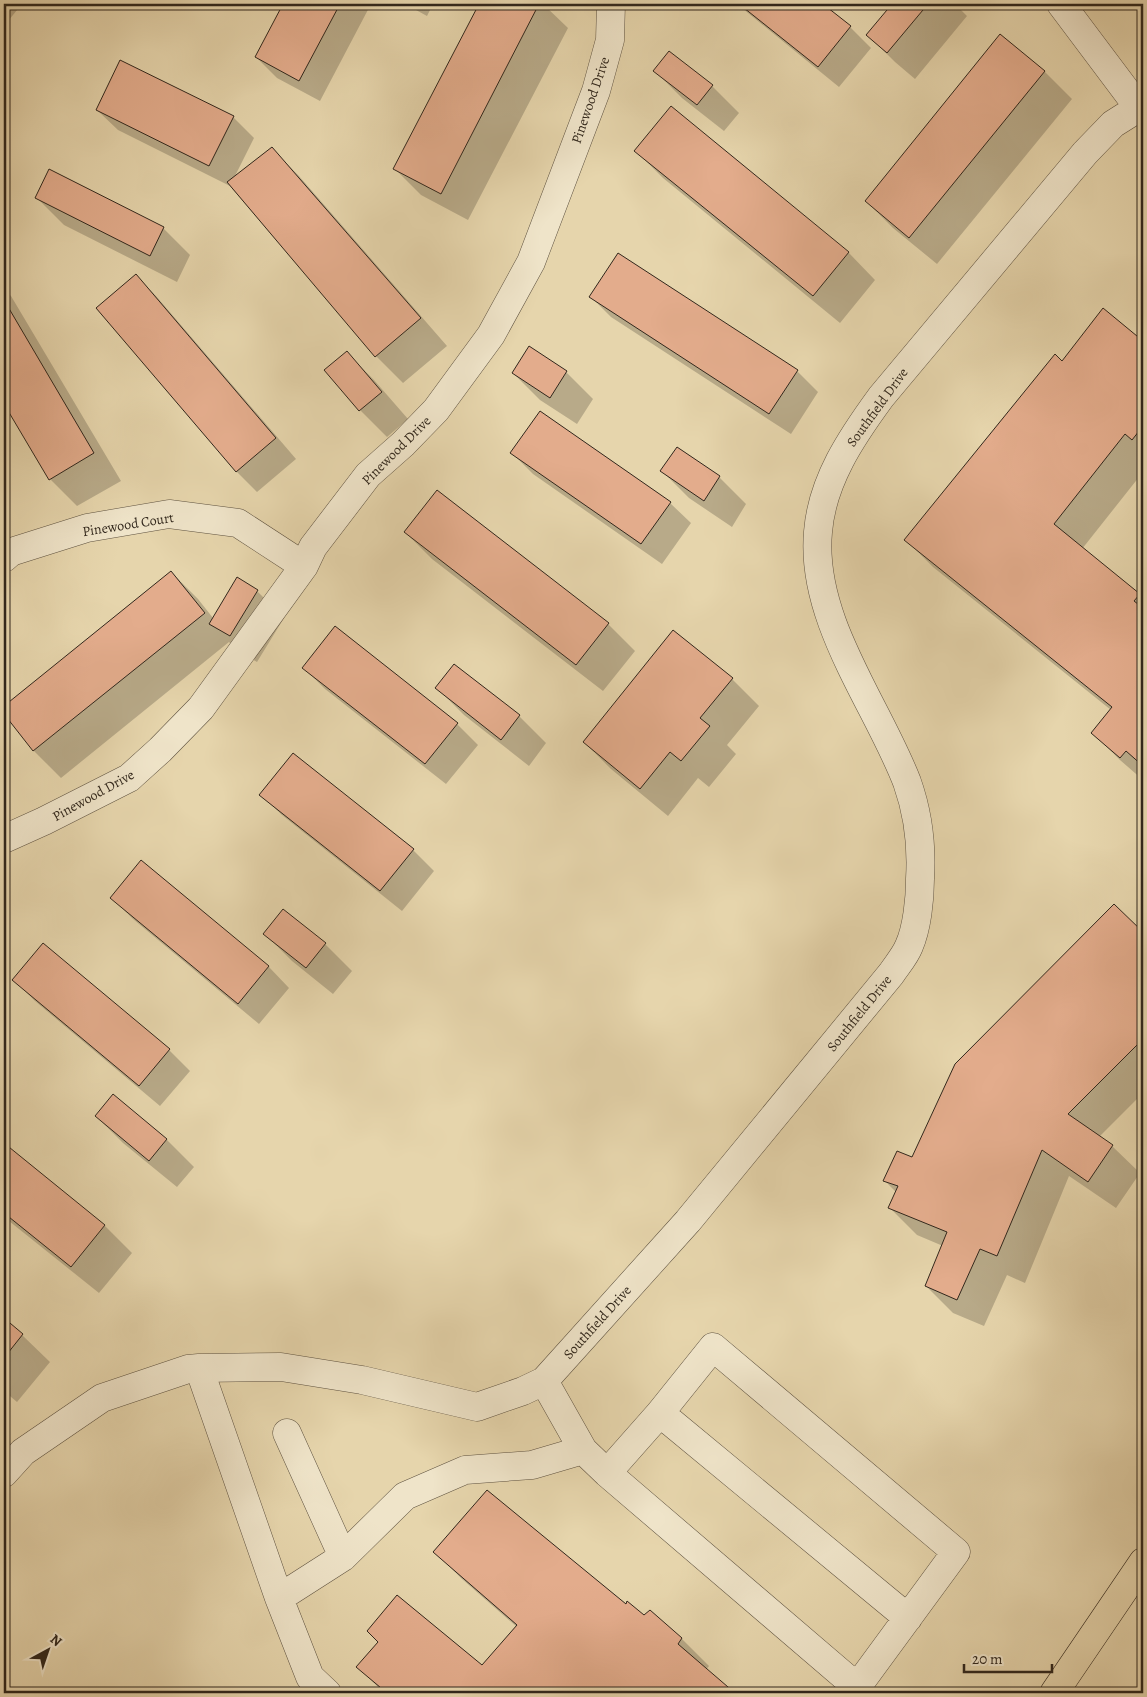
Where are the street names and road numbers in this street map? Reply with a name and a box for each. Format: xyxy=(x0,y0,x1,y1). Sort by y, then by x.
street label: Pinewood Drive xyxy=(567,54,614,146)
street label: Southfield Drive xyxy=(842,364,913,451)
street label: Pinewood Drive xyxy=(358,412,435,489)
street label: Pinewood Court xyxy=(81,508,176,541)
street label: Pinewood Drive xyxy=(49,765,138,826)
street label: Southfield Drive xyxy=(823,971,896,1056)
street label: Southfield Drive xyxy=(559,1281,636,1363)

